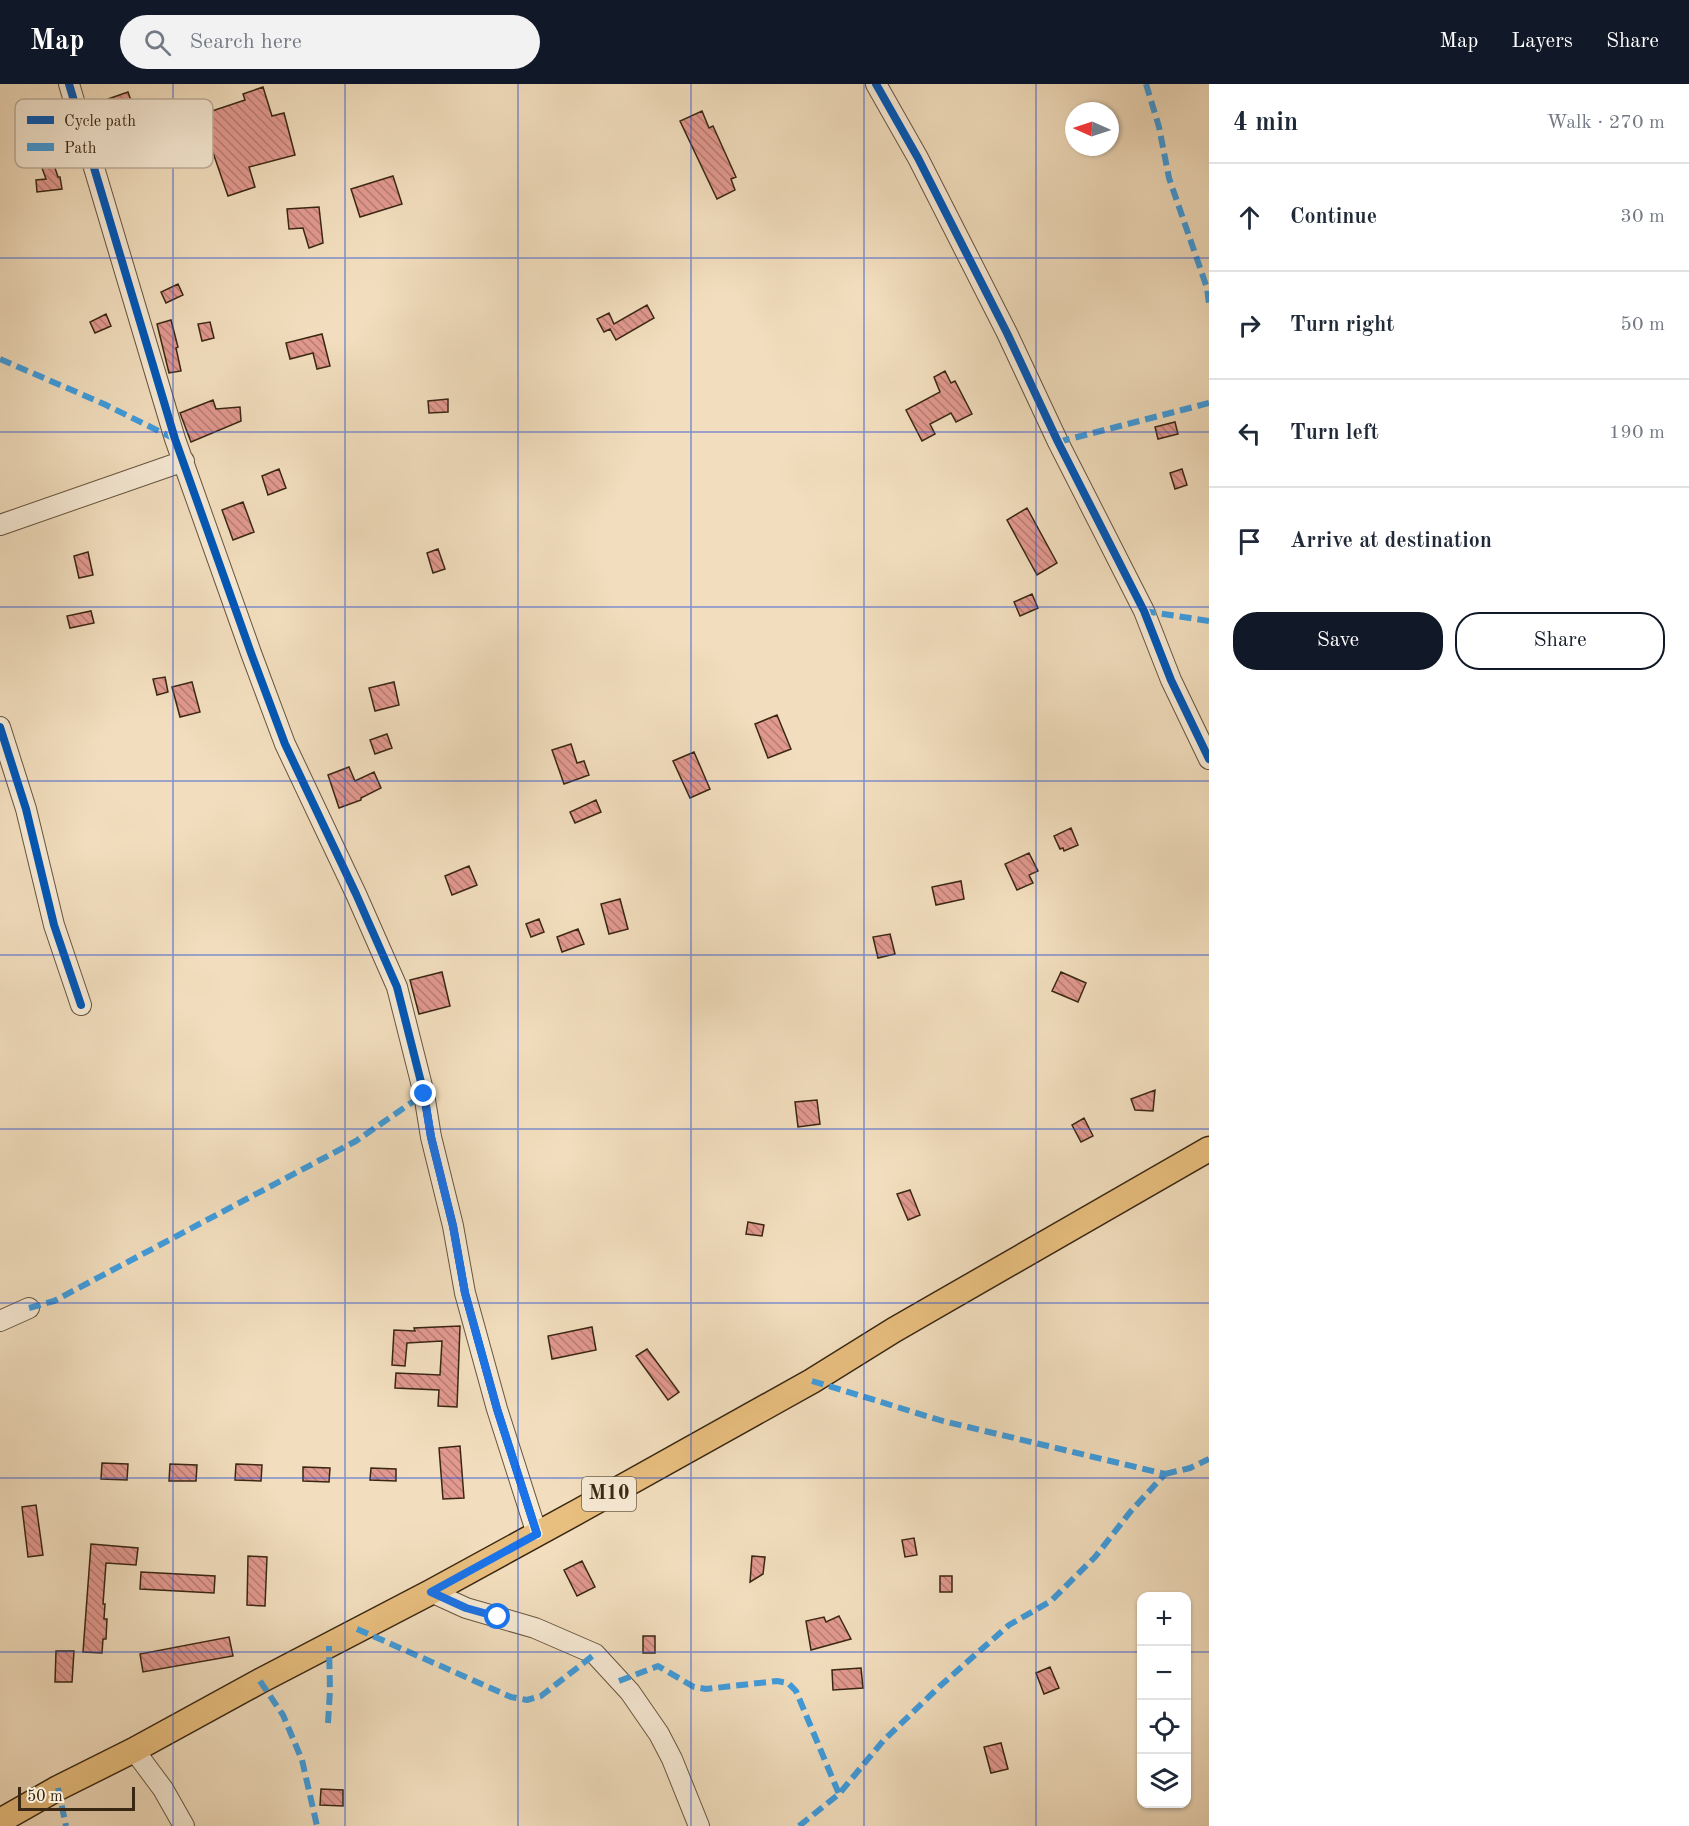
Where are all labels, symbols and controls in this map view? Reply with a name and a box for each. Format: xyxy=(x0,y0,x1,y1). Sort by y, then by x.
search box xyxy=(120,15,540,69)
icon: search xyxy=(141,26,174,59)
text: Map xyxy=(30,28,84,56)
text: Search here xyxy=(189,31,302,53)
text: Map xyxy=(1439,31,1478,52)
text: Layers xyxy=(1511,31,1573,52)
text: Share xyxy=(1606,31,1659,52)
legend xyxy=(15,99,213,168)
north arrow xyxy=(1065,102,1119,156)
text: 4 min xyxy=(1233,110,1298,136)
text: Walk · 270 m xyxy=(1546,113,1665,133)
text: Cycle path xyxy=(64,114,136,130)
text: Path xyxy=(64,141,97,157)
icon: ahead xyxy=(1233,201,1266,234)
text: Continue xyxy=(1290,206,1377,228)
text: 30 m xyxy=(1620,207,1665,227)
icon: right xyxy=(1233,309,1266,342)
text: Turn right xyxy=(1290,314,1394,336)
text: 50 m xyxy=(1620,315,1665,335)
icon: left xyxy=(1233,417,1266,450)
text: Turn left xyxy=(1290,422,1379,444)
text: 190 m xyxy=(1609,423,1665,443)
icon: arrive xyxy=(1233,525,1266,558)
text: Arrive at destination xyxy=(1290,530,1492,552)
button: Save xyxy=(1233,612,1443,670)
button: Share xyxy=(1455,612,1665,670)
route end xyxy=(410,1080,436,1106)
road number: M10 xyxy=(582,1477,636,1511)
map controls xyxy=(1137,1592,1191,1808)
button: + xyxy=(1137,1592,1191,1646)
route start xyxy=(484,1603,510,1629)
button: − xyxy=(1137,1646,1191,1700)
button: locate xyxy=(1137,1700,1191,1754)
button: layers xyxy=(1137,1754,1191,1808)
scale bar xyxy=(18,1784,135,1812)
text: 50 m xyxy=(27,1789,63,1805)

